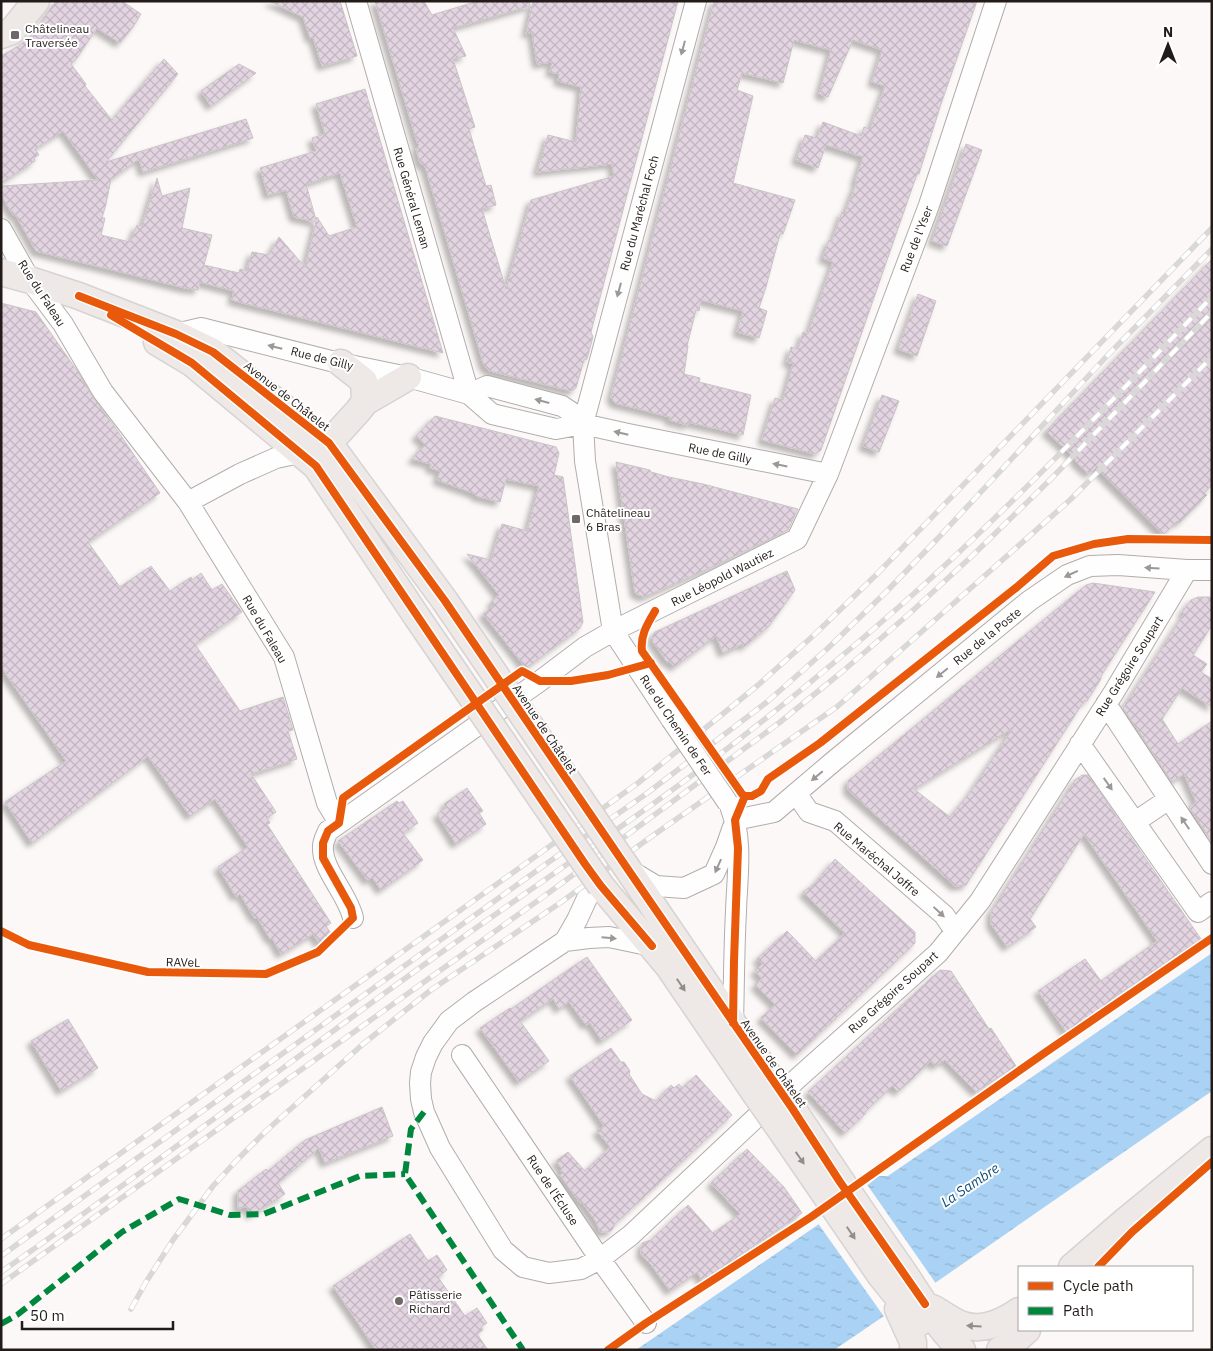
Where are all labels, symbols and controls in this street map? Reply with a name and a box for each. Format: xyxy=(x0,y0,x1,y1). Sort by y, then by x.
north arrow xyxy=(1143,20,1193,70)
place label: Châtelineau Traversée xyxy=(25,21,89,50)
text: N xyxy=(1163,23,1173,41)
marker: Châtelineau Traversée xyxy=(9,29,21,41)
one-way arrow xyxy=(679,41,687,56)
street label: Rue Général Leman xyxy=(390,145,434,251)
street label: Rue du Maréchal Foch xyxy=(616,154,662,272)
street label: Rue de l'Yser xyxy=(896,203,936,274)
street label: Rue du Faleau xyxy=(15,257,69,329)
one-way arrow xyxy=(614,282,622,297)
one-way arrow xyxy=(268,342,283,350)
street label: Rue de Gilly xyxy=(289,343,355,373)
street label: Avenue de Châtelet xyxy=(241,358,333,434)
one-way arrow xyxy=(534,396,549,404)
one-way arrow xyxy=(614,429,629,437)
street label: Rue de Gilly xyxy=(687,440,753,466)
one-way arrow xyxy=(772,460,788,468)
place label: Châtelineau 6 Bras xyxy=(586,505,650,534)
marker: Châtelineau 6 Bras xyxy=(570,513,582,525)
street label: Rue Léopold Wautiez xyxy=(668,544,776,609)
one-way arrow xyxy=(1144,563,1160,571)
one-way arrow xyxy=(1063,570,1078,578)
street label: Rue du Faleau xyxy=(239,592,291,666)
street label: Rue de la Poste xyxy=(950,604,1024,668)
street label: Rue Grégoire Soupart xyxy=(1092,613,1166,719)
one-way arrow xyxy=(936,667,949,678)
street label: Rue du Chemin de Fer xyxy=(637,672,716,779)
street label: Avenue de Châtelet xyxy=(509,681,581,777)
one-way arrow xyxy=(811,770,823,782)
one-way arrow xyxy=(1103,777,1113,791)
one-way arrow xyxy=(1180,817,1190,830)
street label: Rue Maréchal Joffre xyxy=(831,819,923,900)
one-way arrow xyxy=(713,859,721,873)
one-way arrow xyxy=(933,906,945,918)
one-way arrow xyxy=(601,934,617,942)
street label: Rue Grégoire Soupart xyxy=(845,948,941,1036)
street label: RAVeL xyxy=(166,954,200,970)
one-way arrow xyxy=(676,978,686,991)
street label: Avenue de Châtelet xyxy=(738,1016,810,1110)
one-way arrow xyxy=(795,1151,805,1165)
street label: Rue de l'Écluse xyxy=(524,1152,582,1228)
water label: La Sambre xyxy=(937,1159,1003,1211)
one-way arrow xyxy=(846,1226,856,1240)
legend xyxy=(1018,1266,1193,1331)
text: Cycle path xyxy=(1063,1276,1134,1295)
place label: Pâtisserie Richard xyxy=(409,1287,462,1316)
marker: Pâtisserie Richard xyxy=(393,1295,405,1307)
scale bar xyxy=(22,1298,174,1330)
text: Path xyxy=(1063,1301,1094,1320)
text: 50 m xyxy=(30,1306,65,1325)
one-way arrow xyxy=(966,1322,982,1330)

